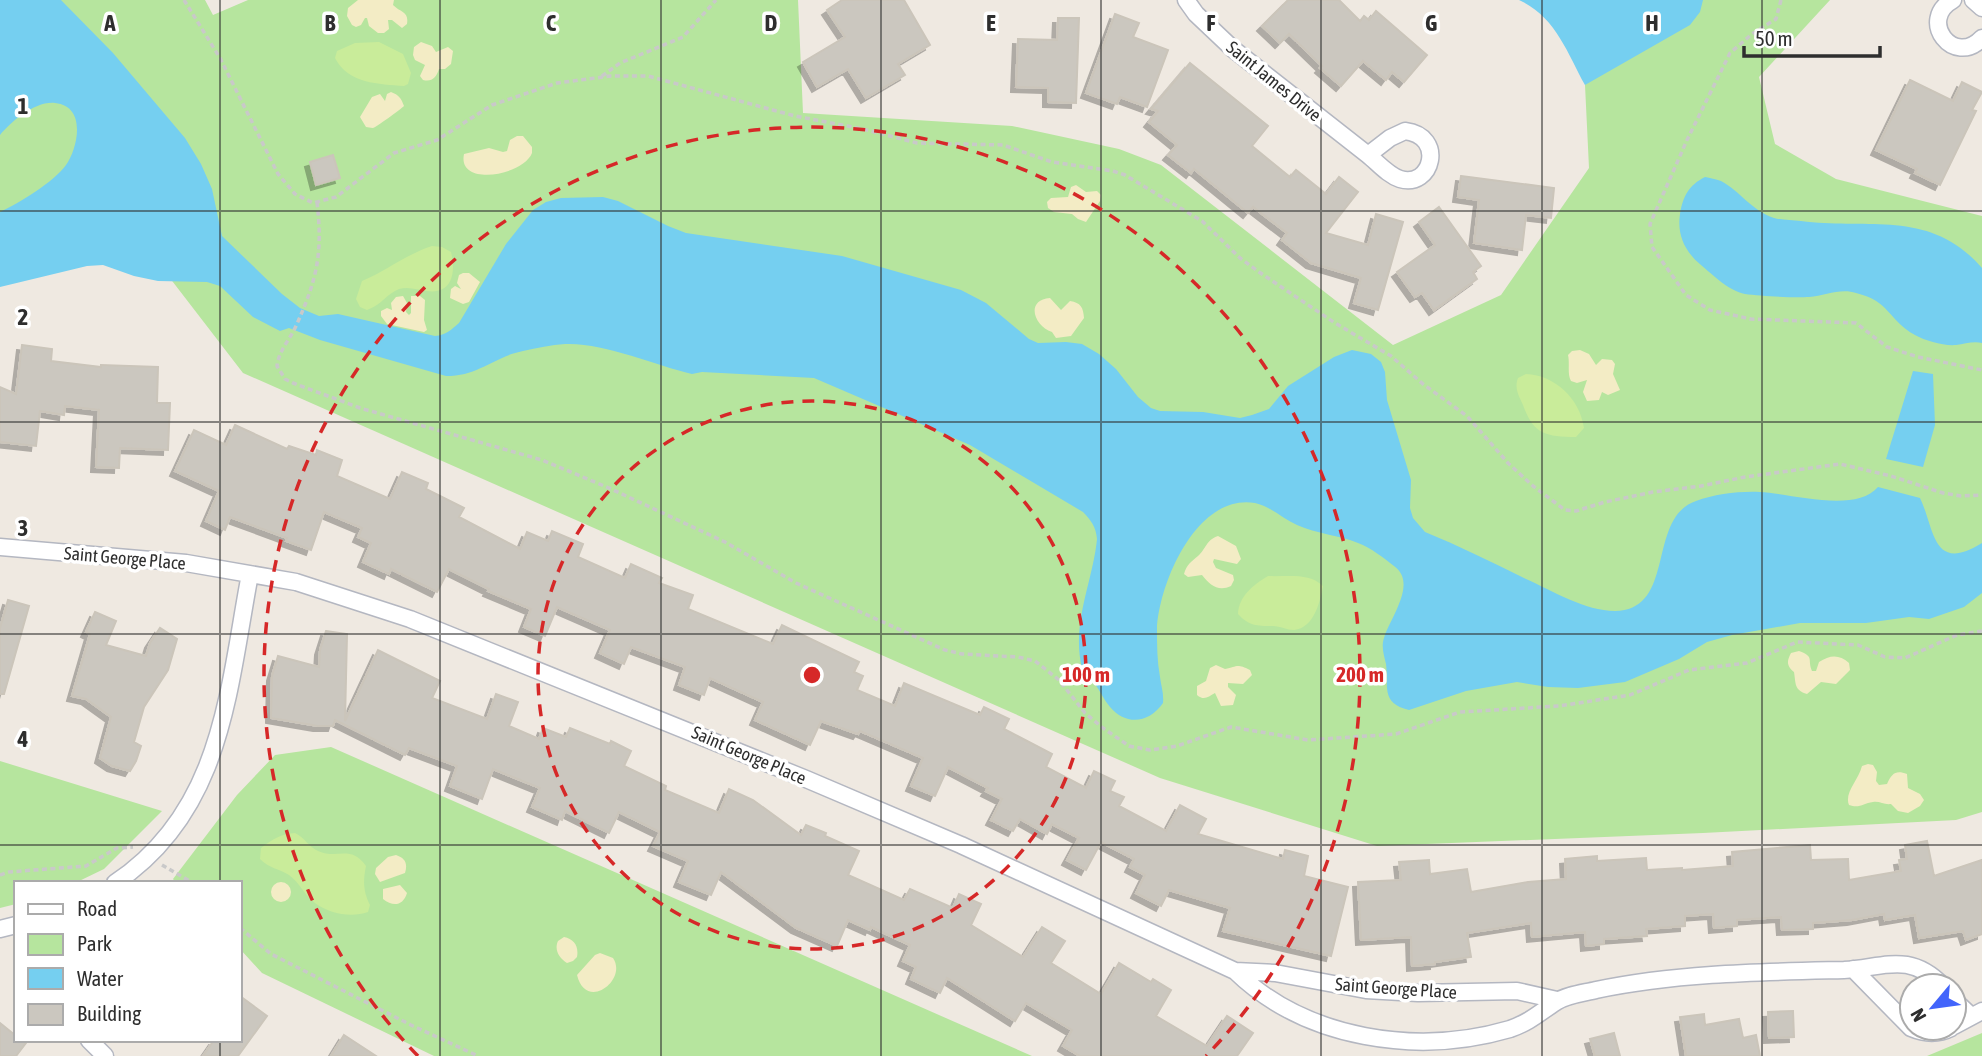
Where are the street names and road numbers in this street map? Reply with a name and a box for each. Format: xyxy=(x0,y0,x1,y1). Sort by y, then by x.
street label: Saint James Drive xyxy=(1223,37,1325,125)
street label: Saint George Place xyxy=(63,542,187,574)
street label: Saint George Place xyxy=(689,721,809,789)
street label: Saint George Place xyxy=(1334,973,1458,1003)

